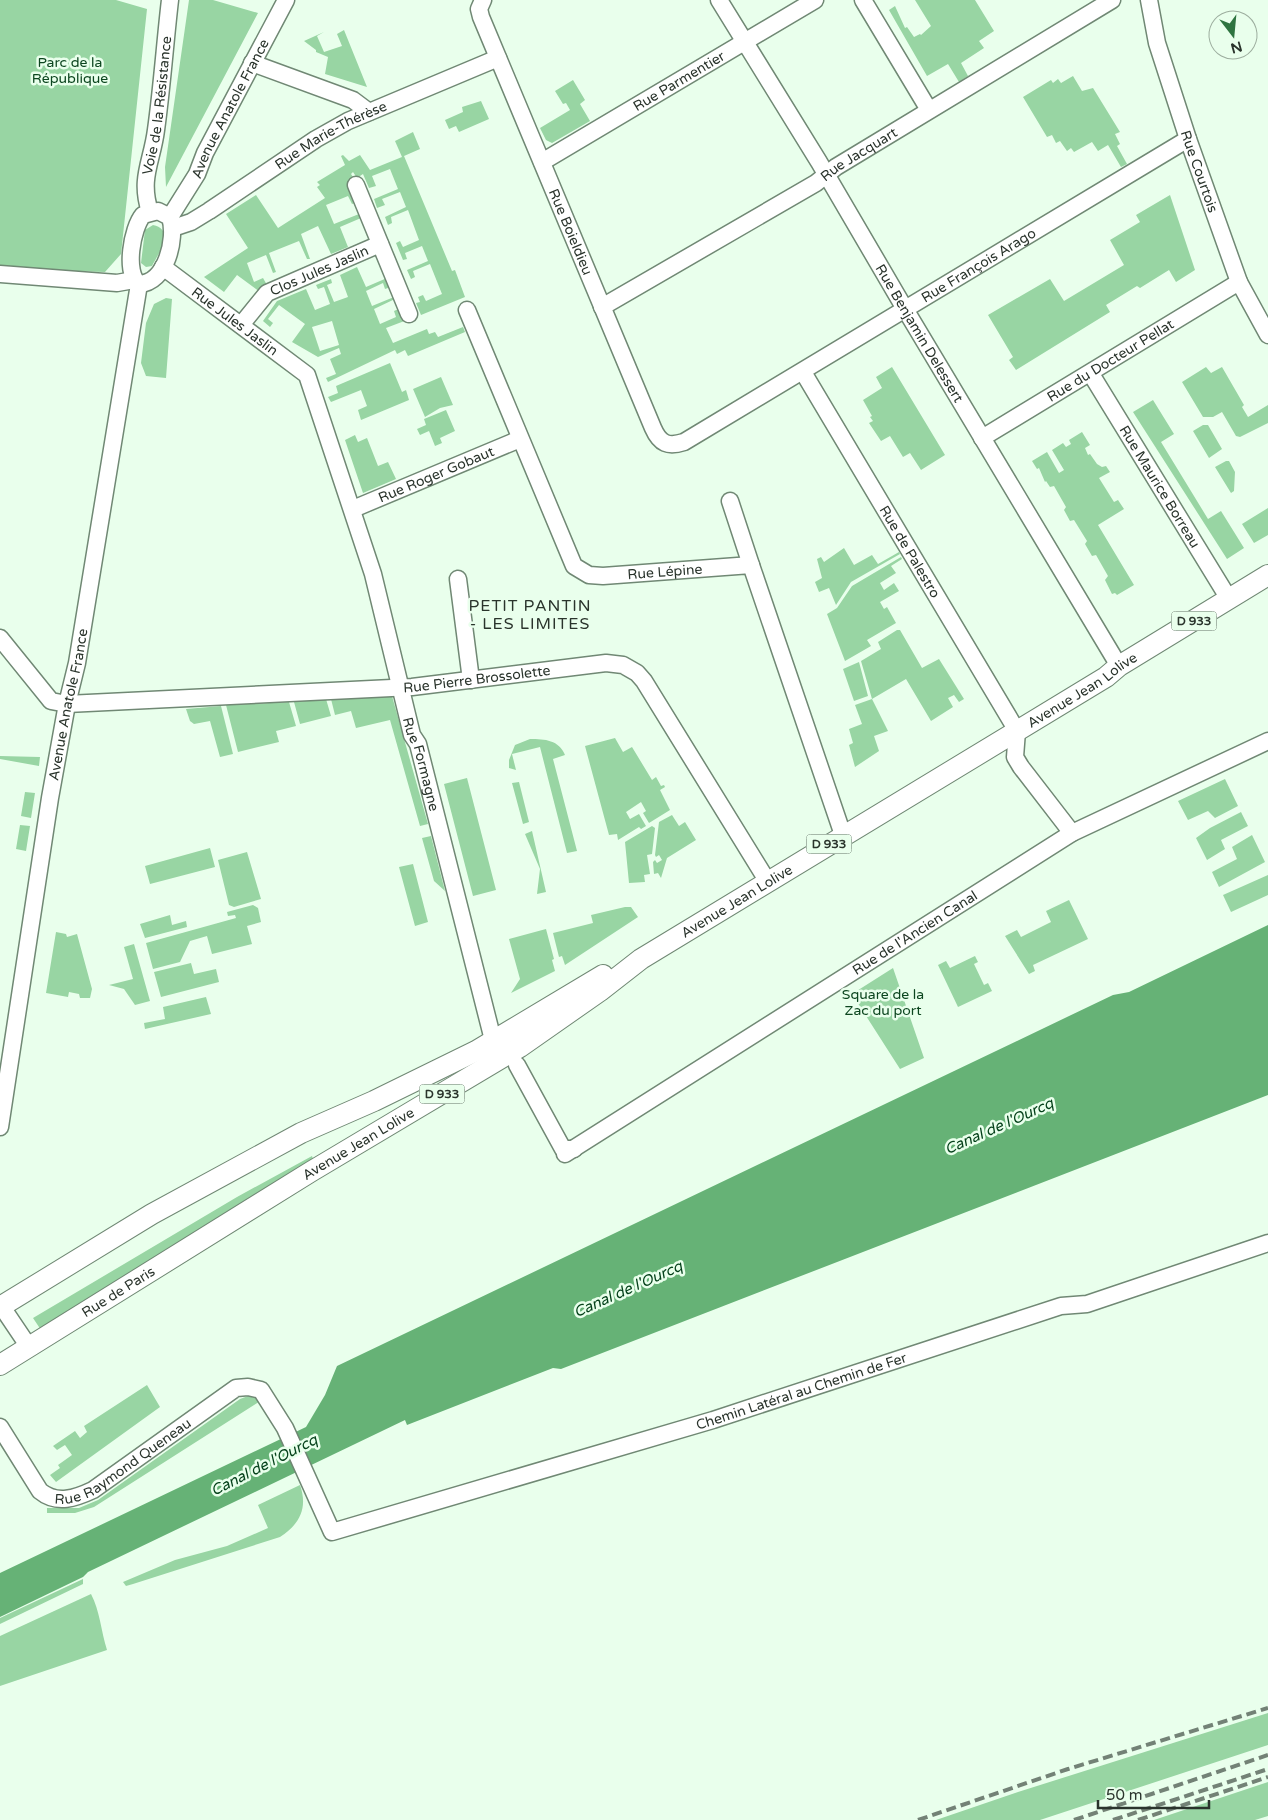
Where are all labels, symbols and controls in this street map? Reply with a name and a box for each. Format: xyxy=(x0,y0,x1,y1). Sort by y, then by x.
north arrow xyxy=(1208,10,1258,60)
street label: Voie de la Résistance xyxy=(138,35,175,176)
street label: Avenue Anatole France xyxy=(188,36,272,181)
text: N xyxy=(1229,37,1244,57)
street label: Rue Parmentier xyxy=(630,47,728,115)
park label: Parc de la République xyxy=(32,54,108,87)
street label: Rue Marie-Thérèse xyxy=(271,97,389,173)
street label: Rue Jacquart xyxy=(817,123,901,185)
street label: Rue Courtois xyxy=(1177,128,1222,215)
street label: Rue Boieldieu xyxy=(545,186,597,278)
street label: Rue François Arago xyxy=(918,224,1039,306)
street label: Clos Jules Jaslin xyxy=(267,242,371,299)
street label: Rue Benjamin Delessert xyxy=(872,261,968,406)
street label: Rue Jules Jaslin xyxy=(188,283,282,359)
street label: Rue du Docteur Pellat xyxy=(1044,315,1177,405)
street label: Rue Maurice Borreau xyxy=(1116,422,1204,551)
street label: Rue Roger Gobaut xyxy=(376,442,497,506)
street label: Rue de Palestro xyxy=(876,502,944,601)
street label: Rue Lépine xyxy=(627,560,703,583)
district label: PETIT PANTIN - LES LIMITES xyxy=(468,596,592,634)
road number: D 933 xyxy=(1172,612,1216,630)
street label: Avenue Anatole France xyxy=(45,627,91,782)
street label: Avenue Jean Lolive xyxy=(1024,649,1140,731)
street label: Rue Pierre Brossolette xyxy=(403,661,551,696)
street label: Rue Formagne xyxy=(399,715,443,813)
road number: D 933 xyxy=(806,834,852,854)
street label: Avenue Jean Lolive xyxy=(678,861,795,941)
street label: Rue de l'Ancien Canal xyxy=(849,887,980,978)
park label: Square de la Zac du port xyxy=(842,986,924,1019)
road number: D 933 xyxy=(420,1084,464,1104)
water label: Canal de l'Ourcq xyxy=(942,1093,1058,1158)
street label: Avenue Jean Lolive xyxy=(299,1104,417,1183)
water label: Canal de l'Ourcq xyxy=(571,1256,687,1321)
street label: Rue de Paris xyxy=(78,1262,158,1321)
street label: Chemin Latéral au Chemin de Fer xyxy=(694,1348,909,1433)
street label: Rue Raymond Queneau xyxy=(54,1414,194,1508)
water label: Canal de l'Ourcq xyxy=(208,1430,322,1500)
scale bar xyxy=(1098,1778,1209,1810)
text: 50 m xyxy=(1106,1786,1143,1804)

